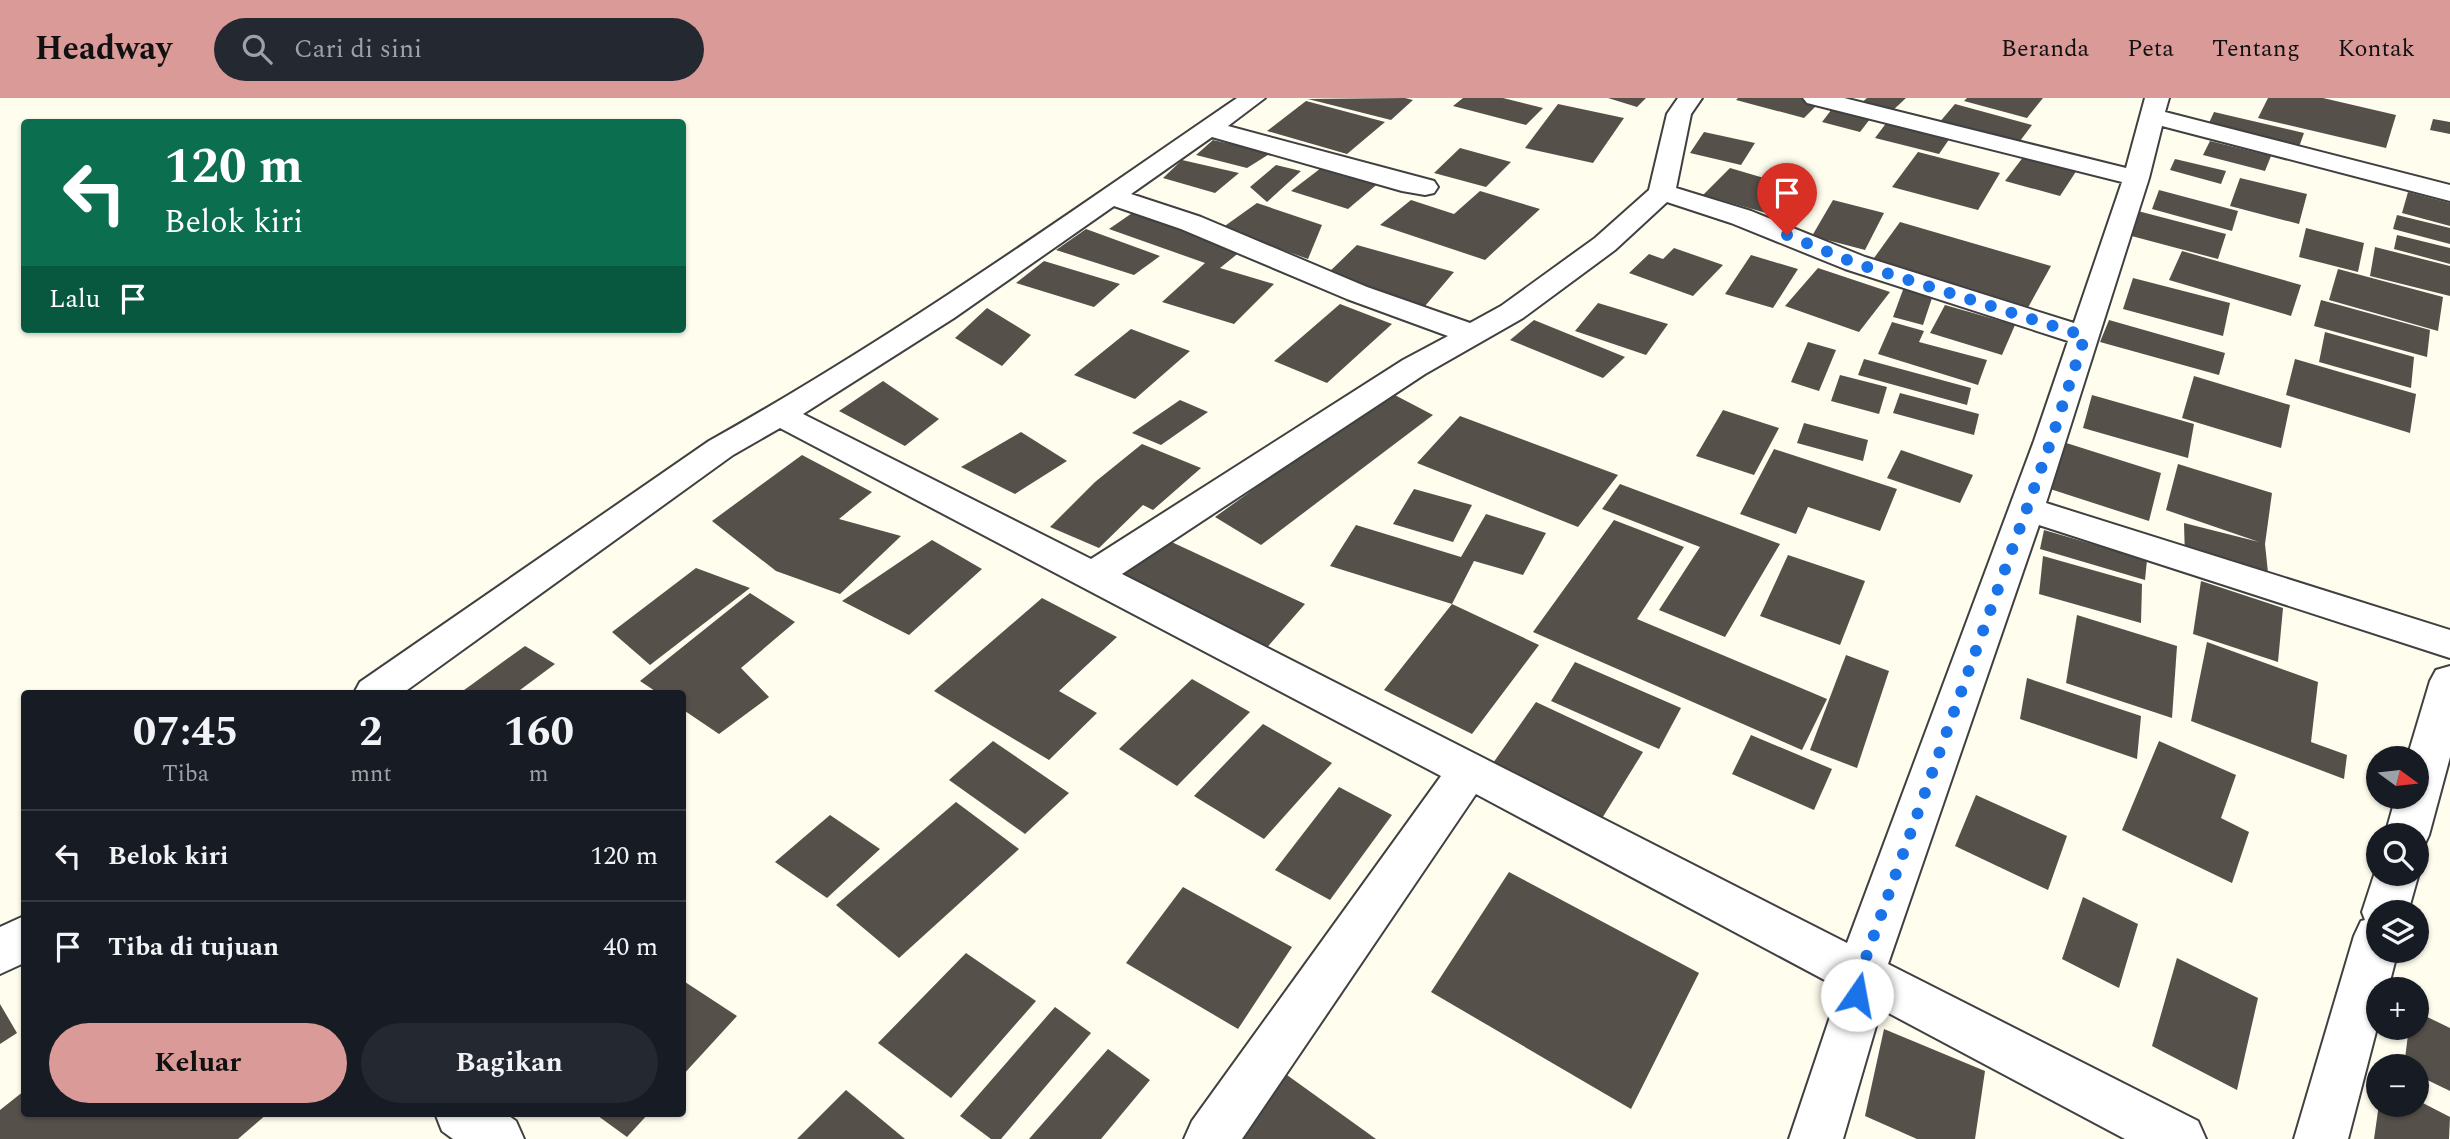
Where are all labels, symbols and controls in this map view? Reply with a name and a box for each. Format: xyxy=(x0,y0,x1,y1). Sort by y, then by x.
search box xyxy=(214,18,704,81)
text: Headway xyxy=(35,24,172,74)
text: Cari di sini xyxy=(294,29,422,69)
icon: search xyxy=(238,30,276,68)
text: Beranda xyxy=(2001,31,2089,67)
text: Peta xyxy=(2127,31,2174,67)
text: Tentang xyxy=(2212,31,2300,67)
text: Kontak xyxy=(2338,31,2415,67)
text: 120 m xyxy=(164,130,303,205)
icon: left xyxy=(49,147,140,238)
pin xyxy=(1757,163,1817,235)
icon: arrive xyxy=(1768,174,1806,212)
text: Belok kiri xyxy=(164,198,303,247)
text: Lalu xyxy=(49,279,100,319)
icon: arrive xyxy=(114,280,152,318)
text: 07:45 xyxy=(133,701,238,764)
text: 2 xyxy=(359,701,383,764)
text: 160 xyxy=(503,701,574,764)
north arrow xyxy=(2366,746,2429,808)
map controls xyxy=(2366,746,2429,1117)
text: Tiba xyxy=(162,757,209,792)
text: mnt xyxy=(350,757,392,792)
text: m xyxy=(529,757,549,792)
button: search xyxy=(2366,823,2429,886)
text: Belok kiri xyxy=(108,836,228,876)
text: 120 m xyxy=(590,836,658,876)
icon: left xyxy=(49,837,87,875)
button: layers xyxy=(2366,900,2429,963)
text: Tiba di tujuan xyxy=(108,927,279,967)
text: 40 m xyxy=(603,927,658,967)
icon: arrive xyxy=(49,928,87,966)
position arrow xyxy=(1820,958,1894,1032)
button: + xyxy=(2366,977,2429,1040)
button: Keluar xyxy=(49,1023,347,1103)
button: Bagikan xyxy=(361,1023,658,1103)
button: − xyxy=(2366,1054,2429,1117)

